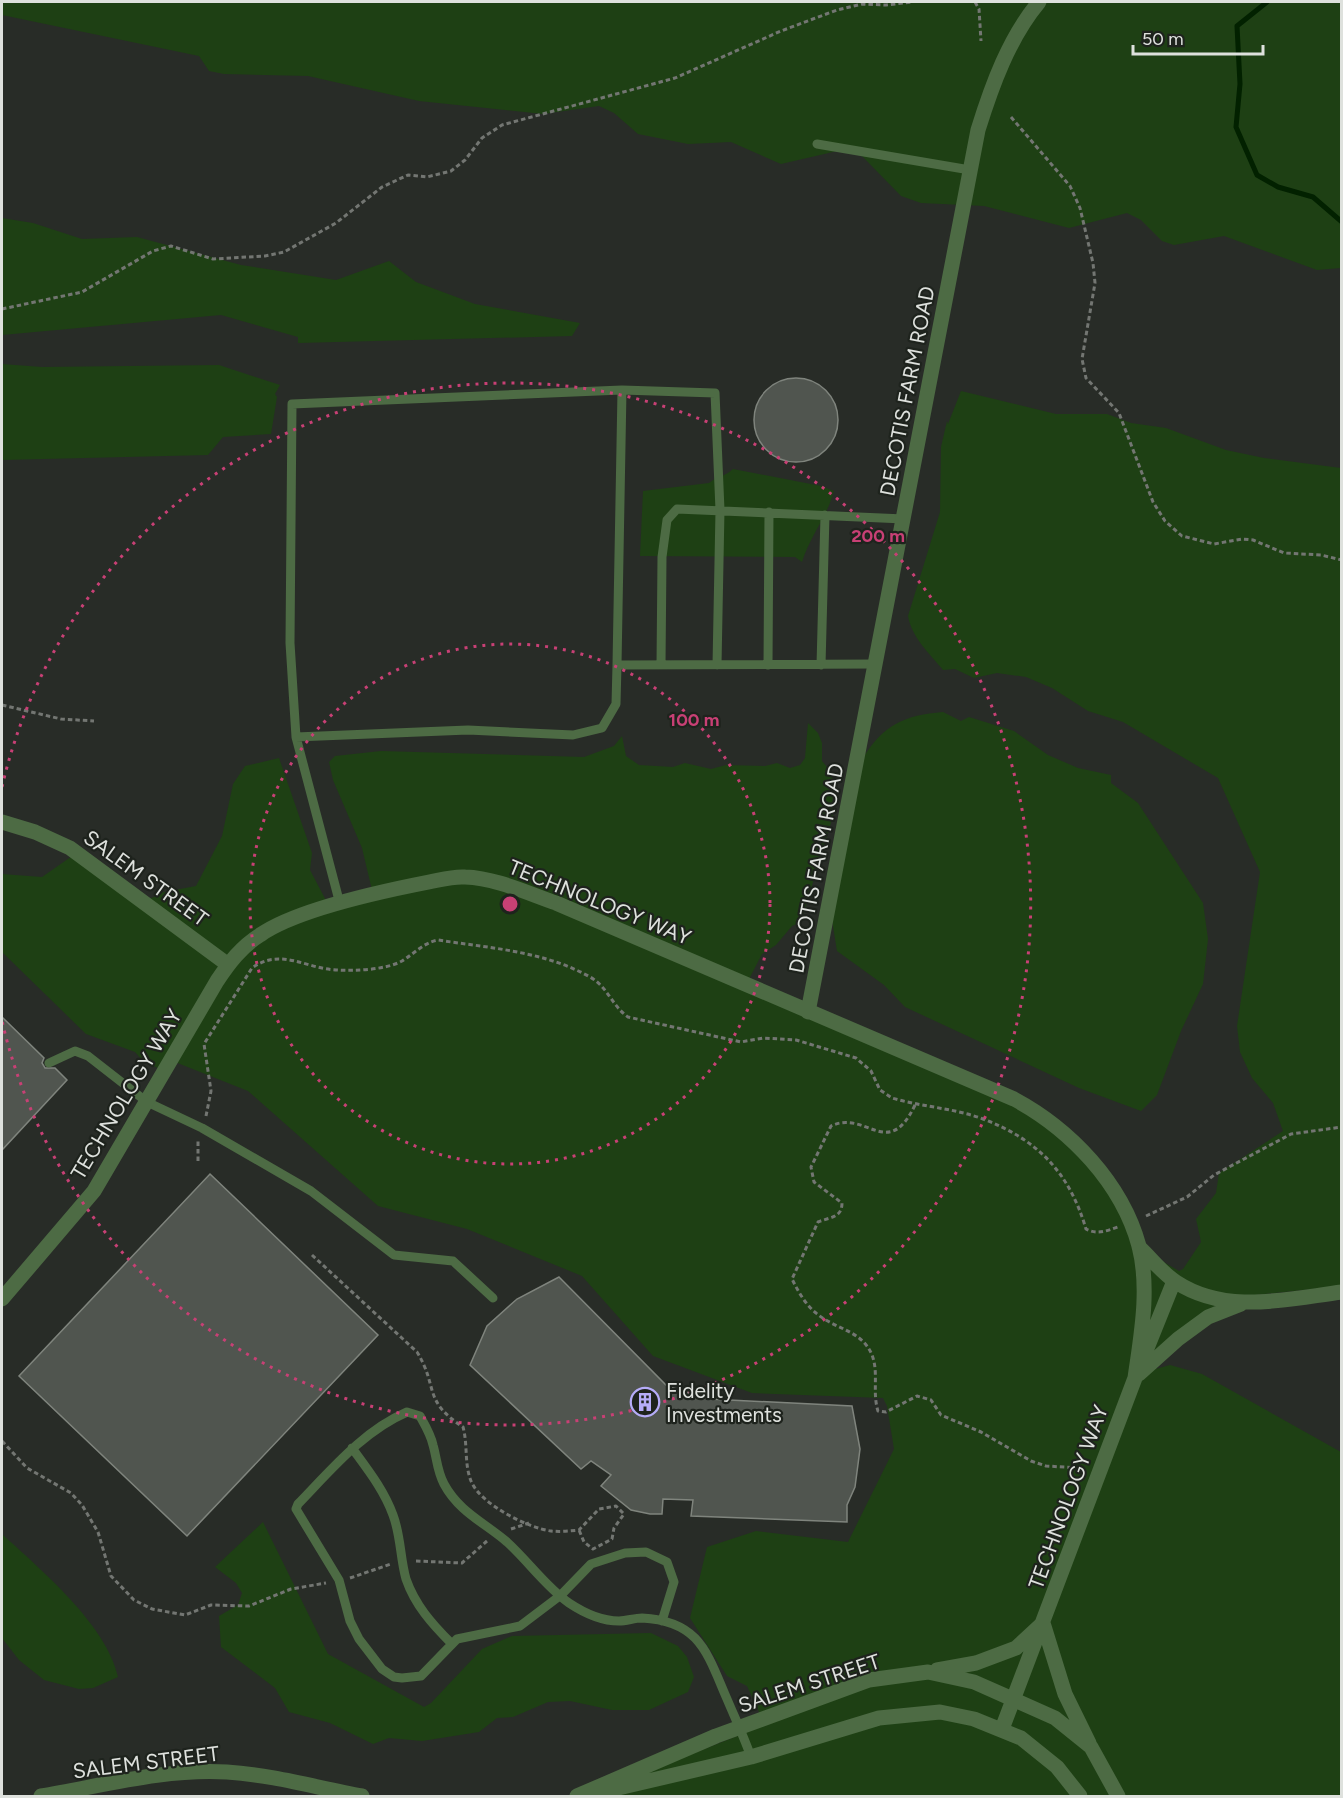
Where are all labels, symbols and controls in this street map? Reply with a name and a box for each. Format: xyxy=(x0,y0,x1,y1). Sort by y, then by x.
scale bar xyxy=(1133,18,1264,56)
text: 50 m xyxy=(1142,28,1184,50)
street label: DECOTIS FARM ROAD xyxy=(874,284,940,498)
text: 200 m xyxy=(851,525,905,547)
text: 100 m xyxy=(669,709,719,731)
street label: DECOTIS FARM ROAD xyxy=(783,761,849,975)
street label: SALEM STREET xyxy=(79,825,213,932)
street label: TECHNOLOGY WAY xyxy=(505,854,695,950)
centre of rings xyxy=(500,894,520,914)
street label: TECHNOLOGY WAY xyxy=(65,1004,187,1184)
place label: Fidelity Investments xyxy=(666,1378,782,1427)
building icon: Fidelity Investments xyxy=(629,1386,661,1418)
street label: TECHNOLOGY WAY xyxy=(1023,1401,1113,1593)
street label: SALEM STREET xyxy=(735,1648,883,1718)
street label: SALEM STREET xyxy=(71,1741,221,1783)

